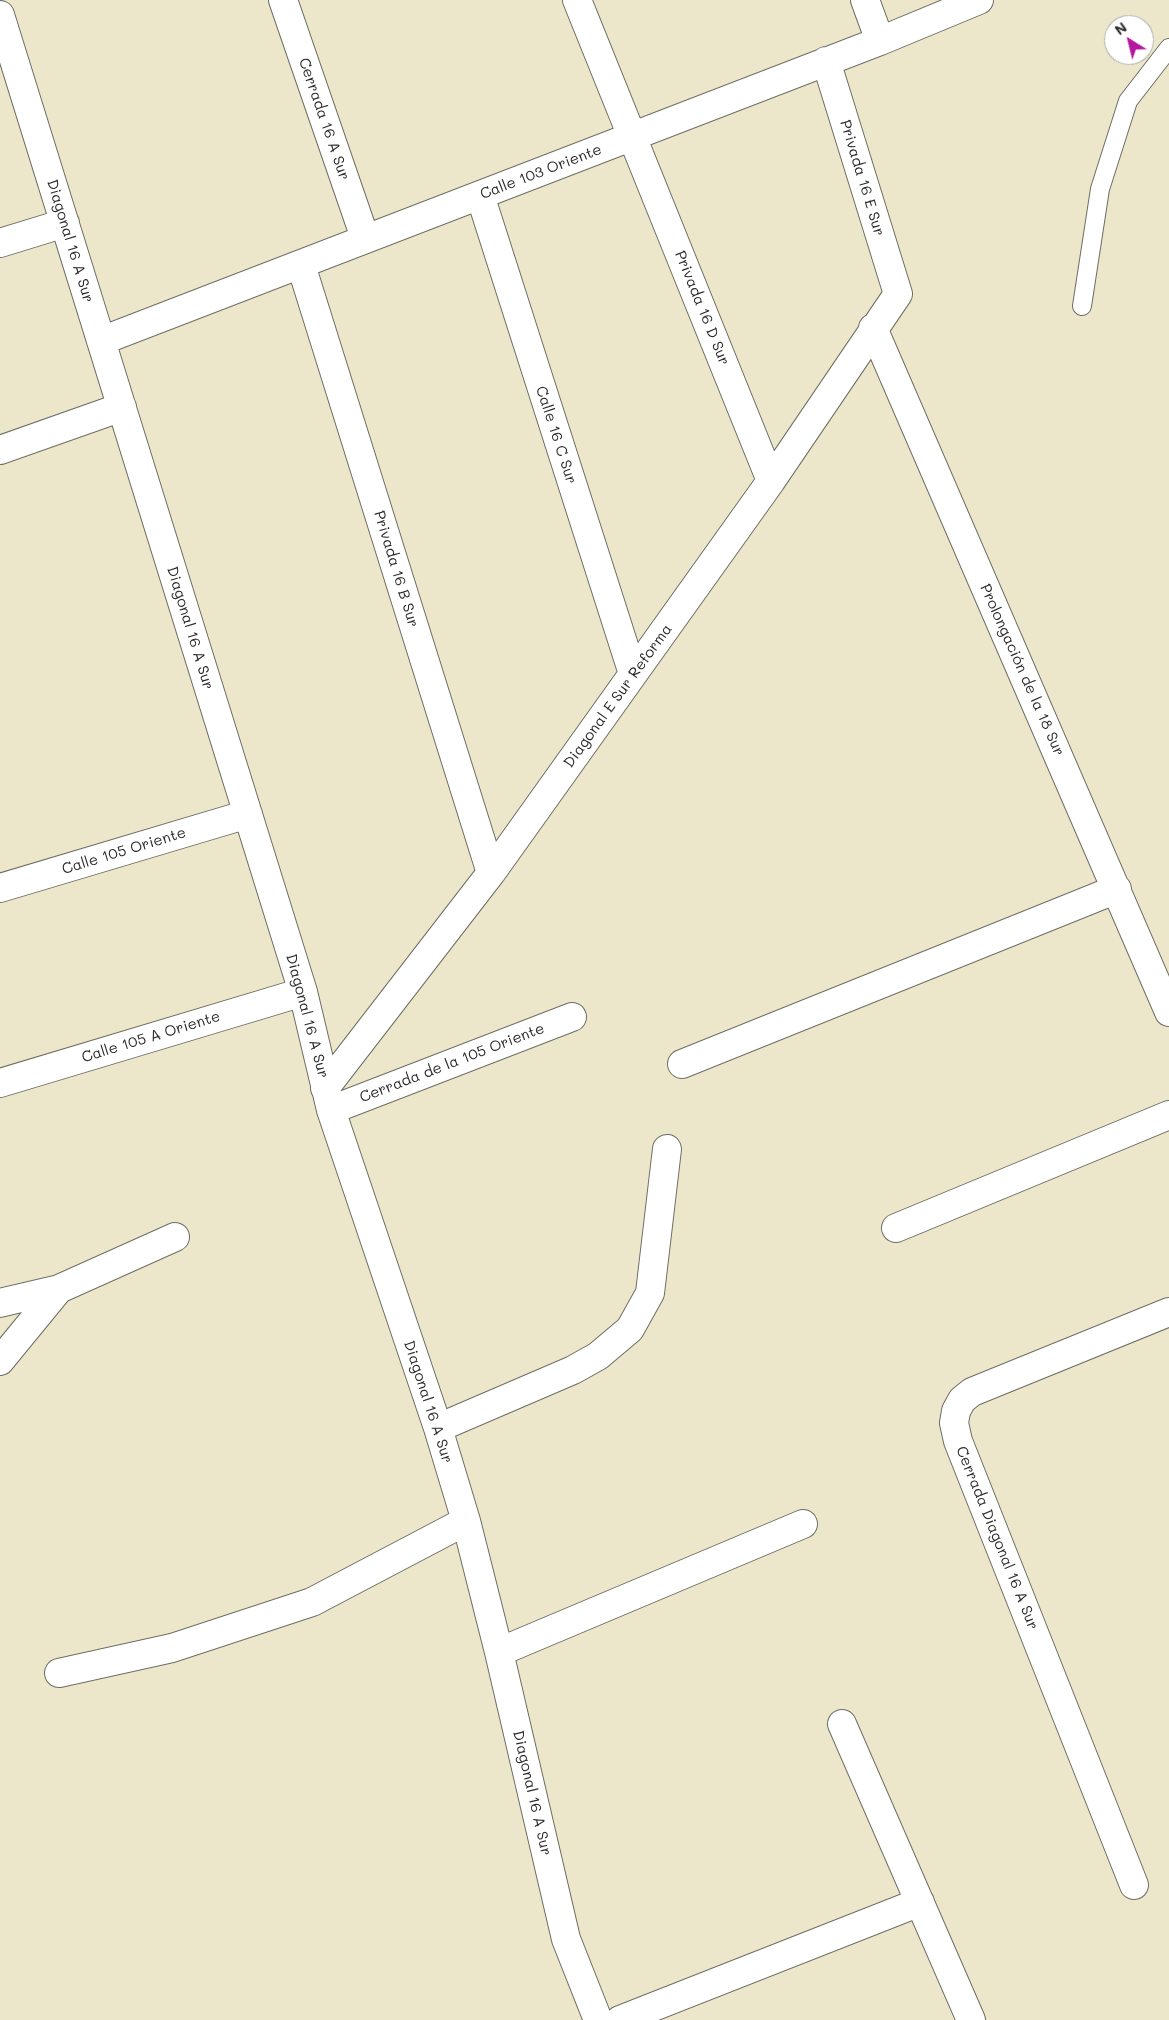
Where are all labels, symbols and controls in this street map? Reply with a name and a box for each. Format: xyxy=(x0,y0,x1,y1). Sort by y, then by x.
north arrow xyxy=(1104,15,1154,65)
text: N xyxy=(1111,17,1130,39)
street label: Cerrada 16 A Sur xyxy=(295,56,353,182)
street label: Privada 16 E Sur xyxy=(836,118,888,238)
street label: Calle 103 Oriente xyxy=(478,141,604,203)
street label: Diagonal 16 A Sur xyxy=(43,177,97,305)
street label: Privada 16 D Sur xyxy=(671,248,733,368)
street label: Calle 16 C Sur xyxy=(532,384,580,486)
street label: Privada 16 B Sur xyxy=(370,508,422,630)
street label: Diagonal 16 A Sur xyxy=(163,564,217,692)
street label: Prolongación de la 18 Sur xyxy=(976,581,1068,759)
street label: Diagonal E Sur Reforma xyxy=(560,621,676,771)
street label: Calle 105 Oriente xyxy=(60,824,188,878)
street label: Diagonal 16 A Sur xyxy=(282,952,332,1080)
street label: Calle 105 A Oriente xyxy=(80,1007,222,1067)
street label: Cerrada de la 105 Oriente xyxy=(357,1019,547,1107)
street label: Diagonal 16 A Sur xyxy=(400,1338,456,1466)
street label: Cerrada Diagonal 16 A Sur xyxy=(952,1444,1042,1632)
street label: Diagonal 16 A Sur xyxy=(509,1729,555,1857)

